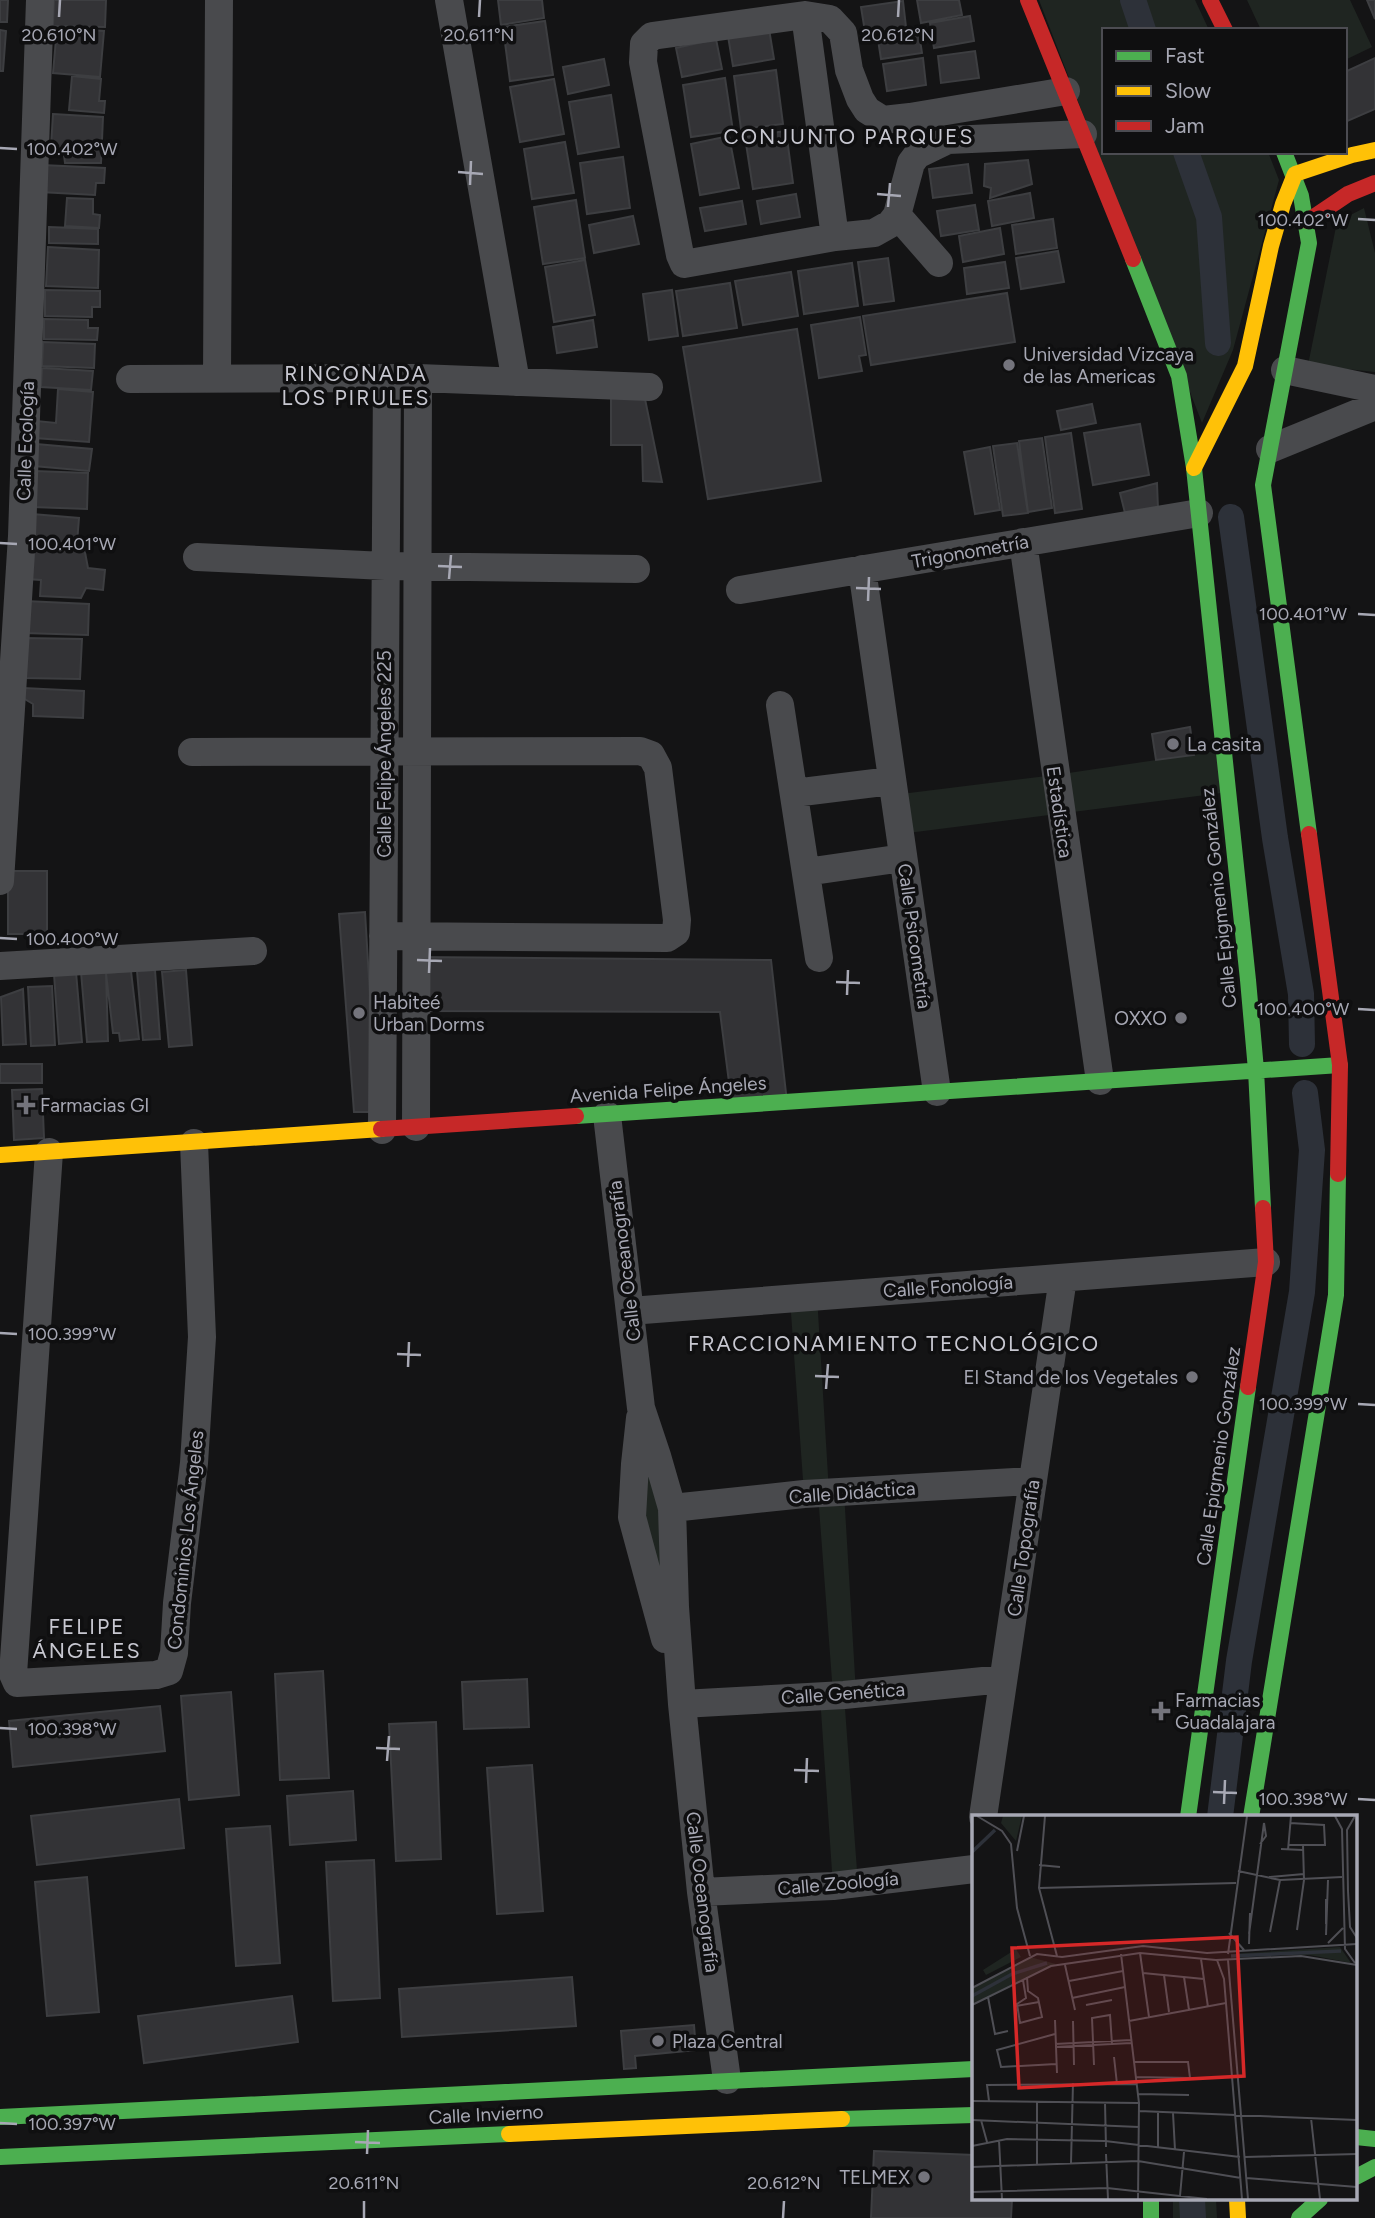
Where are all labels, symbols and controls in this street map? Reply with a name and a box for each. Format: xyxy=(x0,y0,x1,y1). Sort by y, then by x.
text: 20.610°N xyxy=(21,24,97,46)
text: 20.611°N xyxy=(444,24,514,46)
text: 20.612°N xyxy=(861,24,935,46)
legend xyxy=(1102,28,1347,154)
text: Fast xyxy=(1165,43,1205,68)
text: Slow xyxy=(1165,78,1211,103)
text: Jam xyxy=(1165,113,1204,138)
district label: CONJUNTO PARQUES xyxy=(724,124,974,149)
text: 100.402°W xyxy=(27,138,118,160)
text: 100.402°W xyxy=(1258,209,1349,231)
place label: Universidad Vizcaya de las Americas xyxy=(1023,343,1194,388)
marker: Universidad Vizcaya de las Americas xyxy=(1001,357,1017,373)
district label: RINCONADA LOS PIRULES xyxy=(281,361,431,410)
street label: Calle Ecología xyxy=(12,381,39,501)
street label: Trigonometría xyxy=(910,530,1030,573)
text: 100.401°W xyxy=(28,533,117,555)
text: 100.401°W xyxy=(1259,603,1348,625)
street label: Calle Felipe Ángeles 225 xyxy=(373,650,396,858)
place label: La casita xyxy=(1187,733,1261,756)
marker: La casita xyxy=(1165,736,1181,752)
street label: Estadística xyxy=(1042,764,1077,860)
street label: Calle Epigmenio González xyxy=(1196,787,1241,1009)
street label: Calle Psicometría xyxy=(893,862,936,1010)
text: 100.400°W xyxy=(26,928,119,950)
place label: Habiteé Urban Dorms xyxy=(373,991,485,1036)
text: 100.400°W xyxy=(1257,998,1350,1020)
marker: Habiteé Urban Dorms xyxy=(351,1005,367,1021)
place label: OXXO xyxy=(1114,1007,1167,1030)
marker: OXXO xyxy=(1173,1010,1189,1026)
street label: Avenida Felipe Ángeles xyxy=(569,1071,767,1108)
place label: Farmacias GI xyxy=(40,1094,149,1117)
marker: Farmacias GI xyxy=(18,1097,34,1113)
street label: Calle Oceanografía xyxy=(603,1179,646,1343)
street label: Calle Fonología xyxy=(882,1270,1014,1303)
text: 100.399°W xyxy=(28,1323,117,1345)
district label: FRACCIONAMIENTO TECNOLÓGICO xyxy=(688,1331,1100,1356)
street label: Calle Epigmenio González xyxy=(1192,1345,1245,1567)
place label: El Stand de los Vegetales xyxy=(963,1366,1178,1389)
marker: El Stand de los Vegetales xyxy=(1184,1369,1200,1385)
text: 100.399°W xyxy=(1259,1393,1348,1415)
street label: Condominios Los Ángeles xyxy=(163,1429,208,1651)
street label: Calle Didáctica xyxy=(788,1477,916,1508)
street label: Calle Topografía xyxy=(1003,1478,1044,1618)
district label: FELIPE ÁNGELES xyxy=(32,1614,142,1663)
street label: Calle Genética xyxy=(780,1678,906,1709)
place label: Farmacias Guadalajara xyxy=(1175,1689,1275,1734)
marker: Farmacias Guadalajara xyxy=(1153,1703,1169,1719)
text: 100.398°W xyxy=(27,1718,117,1740)
text: 100.398°W xyxy=(1258,1788,1348,1810)
street label: Calle Oceanografía xyxy=(681,1810,724,1974)
inset map xyxy=(972,1815,1358,2200)
street label: Calle Zoología xyxy=(777,1867,900,1900)
place label: Plaza Central xyxy=(672,2030,783,2053)
marker: Plaza Central xyxy=(650,2033,666,2049)
street label: Calle Invierno xyxy=(428,2100,544,2129)
text: 100.397°W xyxy=(28,2113,117,2135)
place label: TELMEX xyxy=(839,2166,910,2189)
marker: TELMEX xyxy=(916,2169,932,2185)
text: 20.611°N xyxy=(329,2172,399,2194)
text: 20.612°N xyxy=(747,2172,821,2194)

